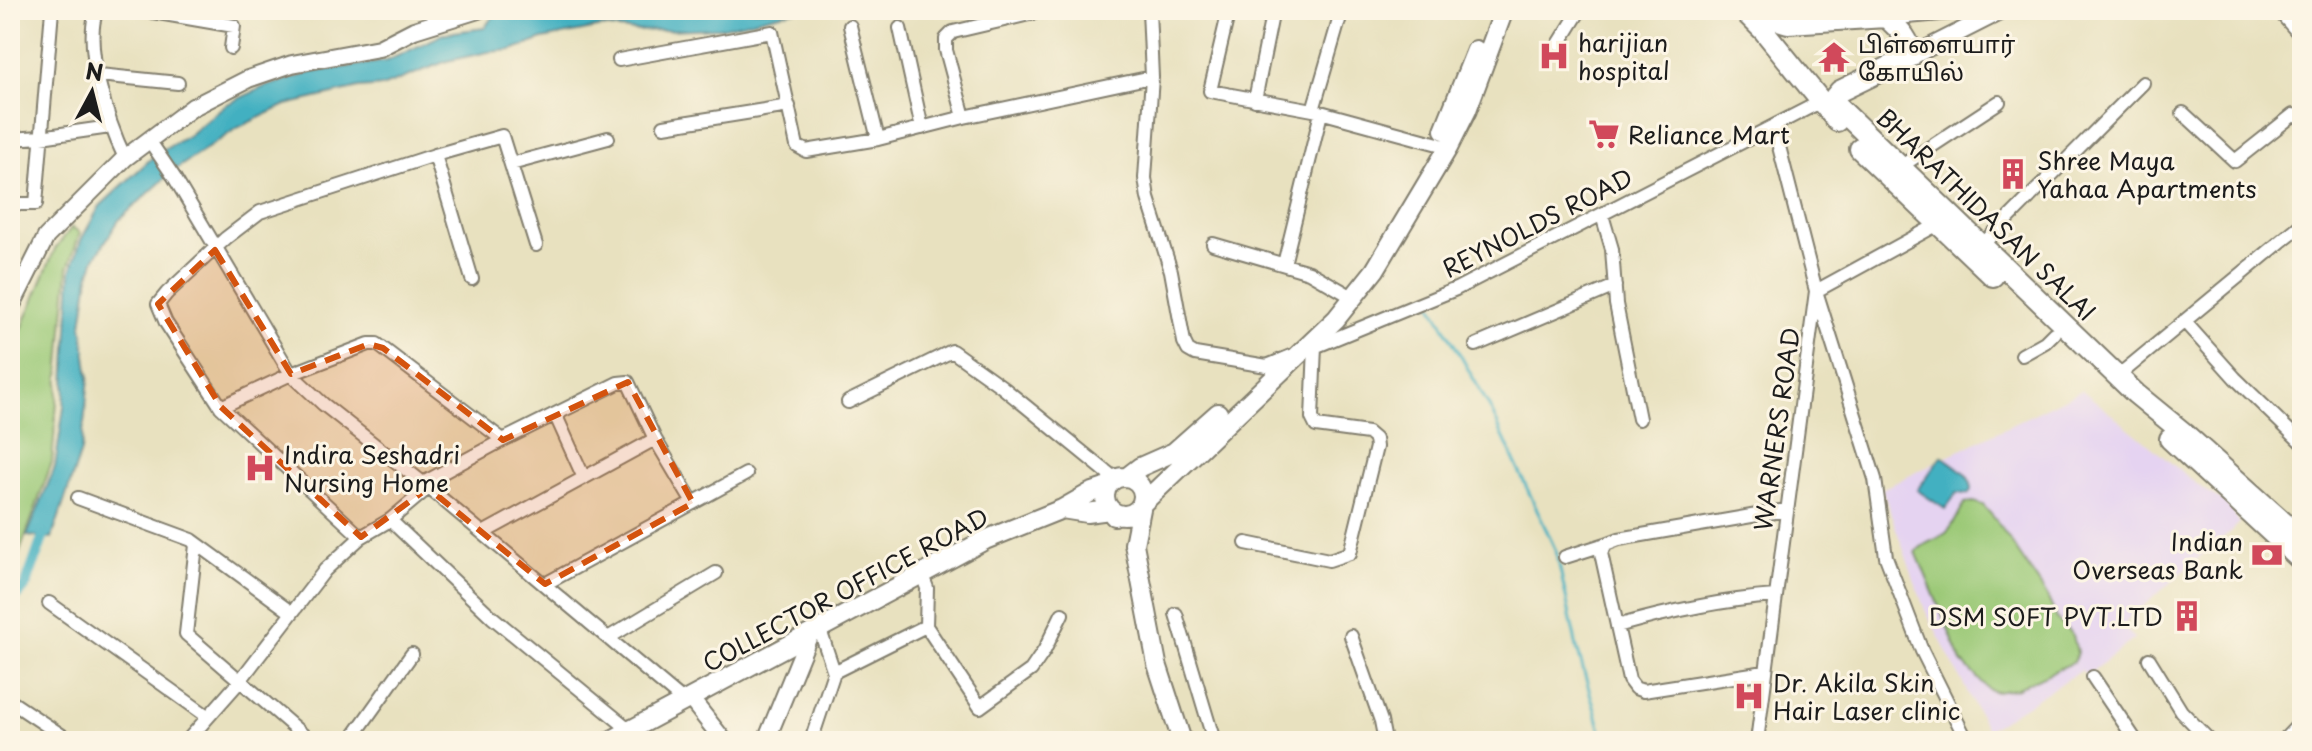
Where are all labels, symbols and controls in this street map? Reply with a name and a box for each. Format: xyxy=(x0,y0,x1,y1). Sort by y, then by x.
place label: harijian hospital xyxy=(1578,24,1670,88)
place label: பிள்ளையார் கோயில் xyxy=(1858,25,2015,89)
hospital icon: harijian hospital xyxy=(1537,39,1571,73)
temple icon: பிள்ளையார் கோயில் xyxy=(1817,40,1851,74)
north arrow xyxy=(52,52,132,132)
text: N xyxy=(84,53,105,88)
street label: BHARATHIDASAN SALAI xyxy=(1869,99,2105,329)
place label: Reliance Mart xyxy=(1628,116,1790,152)
supermarket icon: Reliance Mart xyxy=(1587,117,1621,151)
place label: Shree Maya Yahaa Apartments xyxy=(2037,142,2257,206)
building icon: Shree Maya Yahaa Apartments xyxy=(1996,157,2030,191)
street label: REYNOLDS ROAD xyxy=(1435,158,1639,286)
street label: WARNERS ROAD xyxy=(1744,325,1808,533)
place label: Indira Seshadri Nursing Home xyxy=(284,436,460,500)
hospital icon: Indira Seshadri Nursing Home xyxy=(243,451,277,485)
street label: COLLECTOR OFFICE ROAD xyxy=(696,498,994,680)
place label: Indian Overseas Bank xyxy=(2072,523,2243,587)
bank icon: Indian Overseas Bank xyxy=(2250,538,2284,572)
place label: DSM SOFT PVT.LTD xyxy=(1929,598,2163,634)
building icon: DSM SOFT PVT.LTD xyxy=(2170,599,2204,633)
place label: Dr. Akila Skin Hair Laser clinic xyxy=(1773,664,1960,728)
hospital icon: Dr. Akila Skin Hair Laser clinic xyxy=(1732,679,1766,713)

